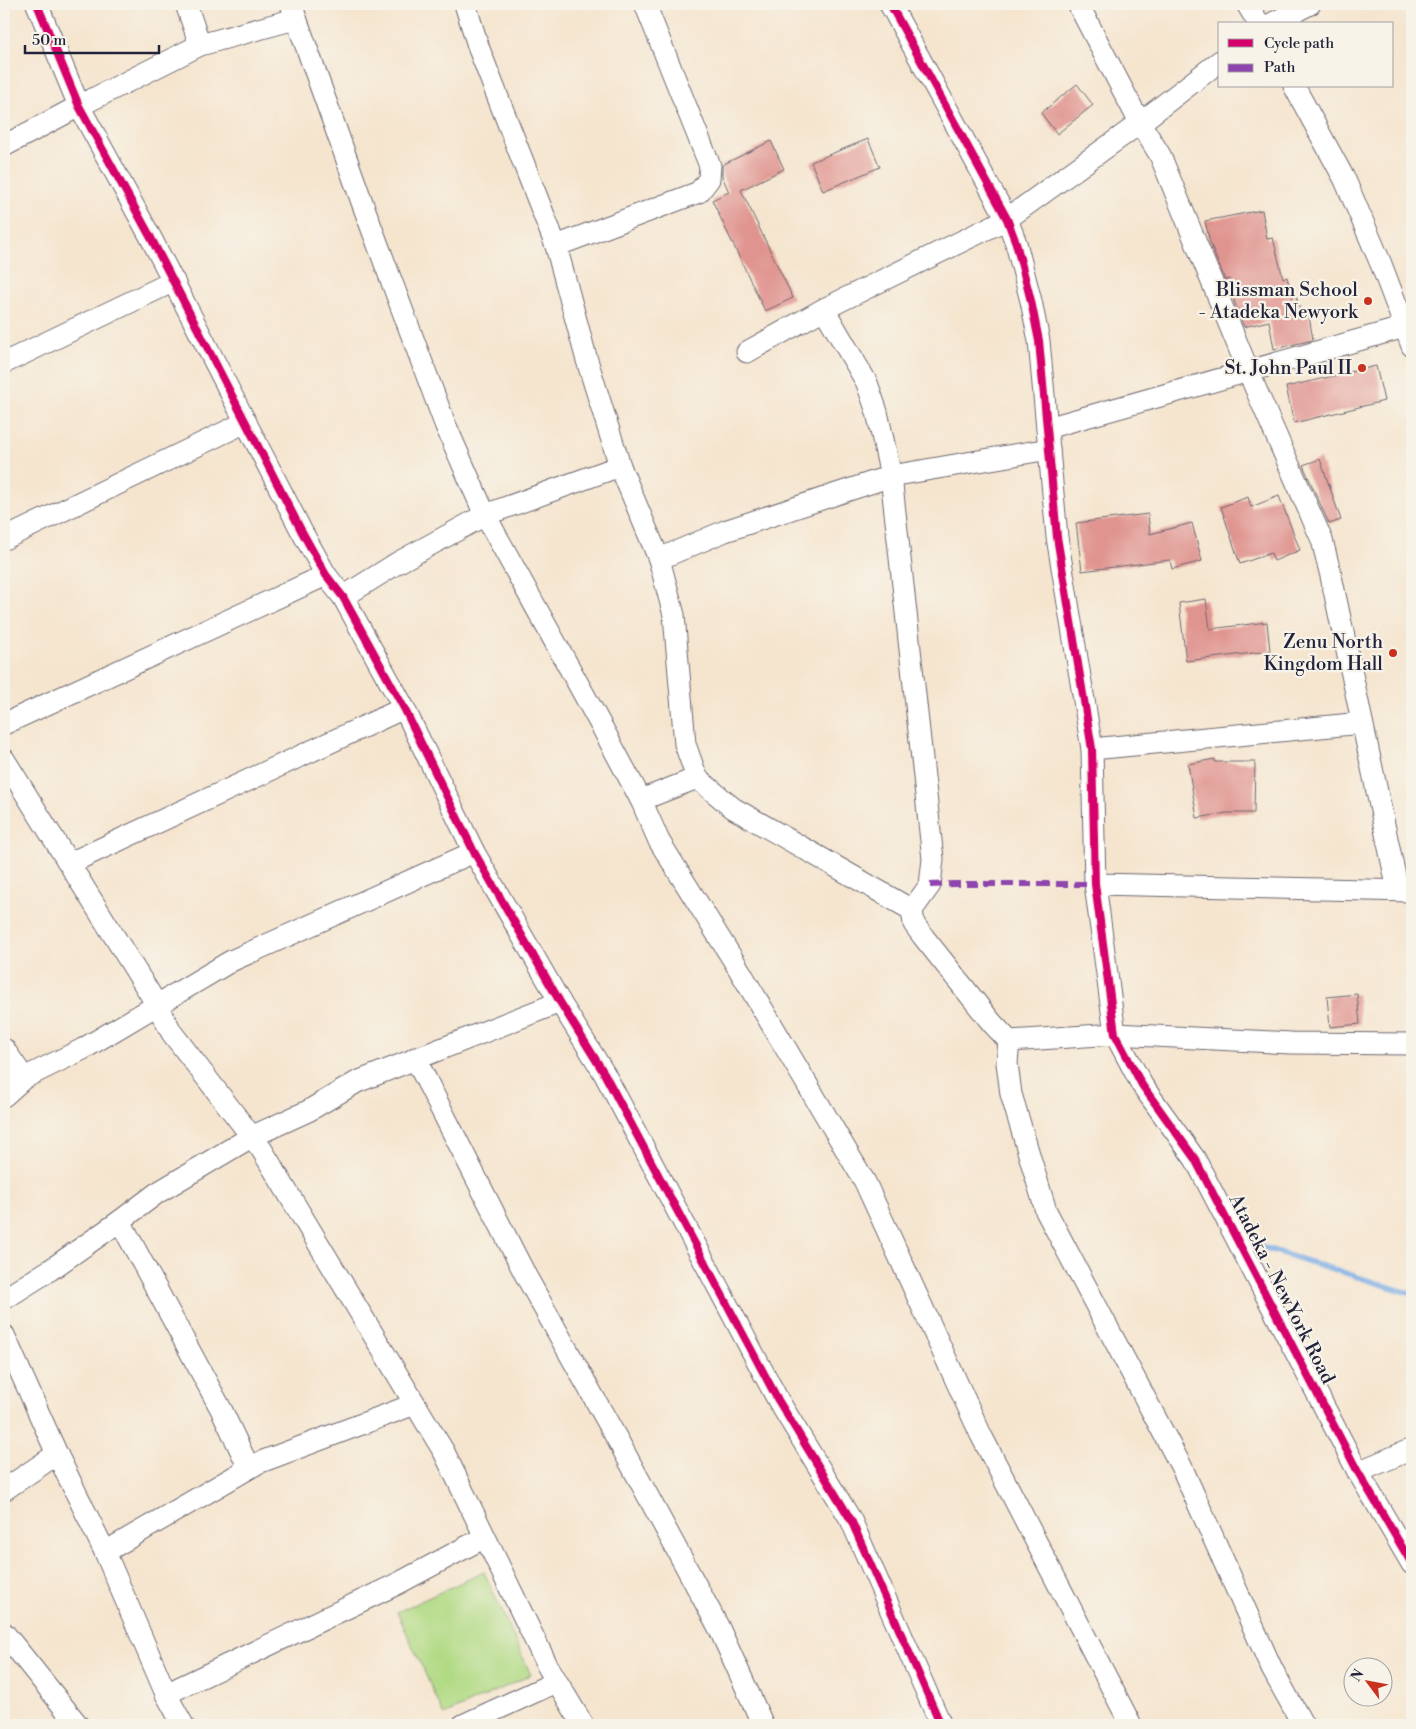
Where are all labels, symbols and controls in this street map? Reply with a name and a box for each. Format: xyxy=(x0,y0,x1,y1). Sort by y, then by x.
scale bar xyxy=(25,22,159,54)
legend xyxy=(1218,22,1394,88)
text: 50 m xyxy=(32,31,66,50)
text: Cycle path xyxy=(1264,34,1334,53)
text: Path xyxy=(1264,58,1296,77)
place label: Blissman School - Atadeka Newyork xyxy=(1198,278,1359,324)
marker: Blissman School - Atadeka Newyork xyxy=(1362,295,1374,307)
place label: St. John Paul II xyxy=(1224,356,1352,380)
marker: St. John Paul II xyxy=(1356,362,1368,374)
place label: Zenu North Kingdom Hall xyxy=(1264,630,1383,676)
marker: Zenu North Kingdom Hall xyxy=(1387,647,1399,659)
street label: Atadeka - NewYork Road xyxy=(1223,1189,1340,1388)
north arrow xyxy=(1344,1656,1394,1706)
text: N xyxy=(1347,1666,1368,1685)

